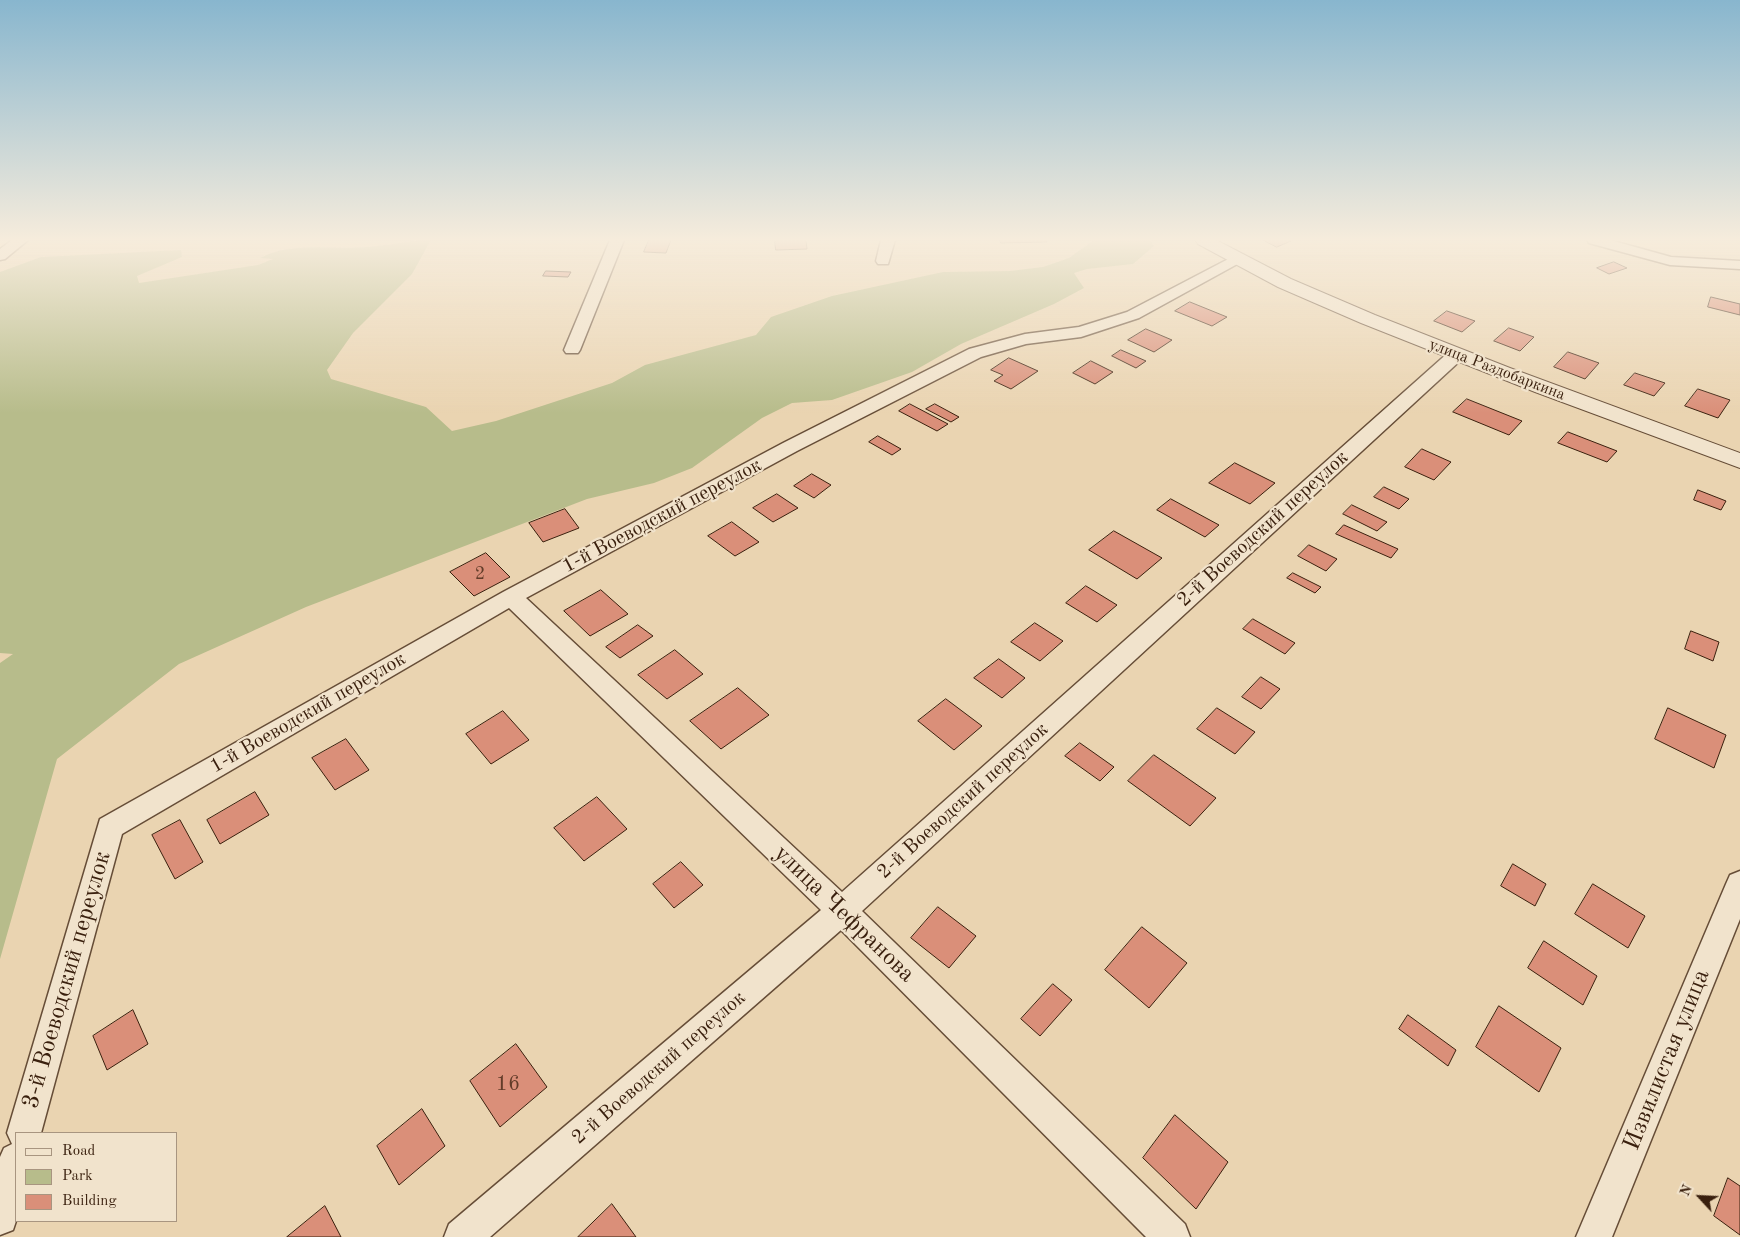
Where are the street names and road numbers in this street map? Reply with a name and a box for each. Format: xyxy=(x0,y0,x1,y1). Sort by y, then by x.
street label: улица Раздобаркина xyxy=(1426,335,1568,405)
street label: 2-й Воеводский переулок xyxy=(1172,446,1354,612)
street label: 1-й Воеводский переулок xyxy=(558,453,766,579)
street label: 1-й Воеводский переулок xyxy=(206,647,410,779)
street label: 2-й Воеводский переулок xyxy=(872,718,1054,884)
street label: улица Чефранова xyxy=(767,839,921,989)
street label: 3-й Воеводский переулок xyxy=(16,848,118,1112)
street label: Извилистая улица xyxy=(1618,965,1716,1155)
street label: 2-й Воеводский переулок xyxy=(567,986,751,1150)

